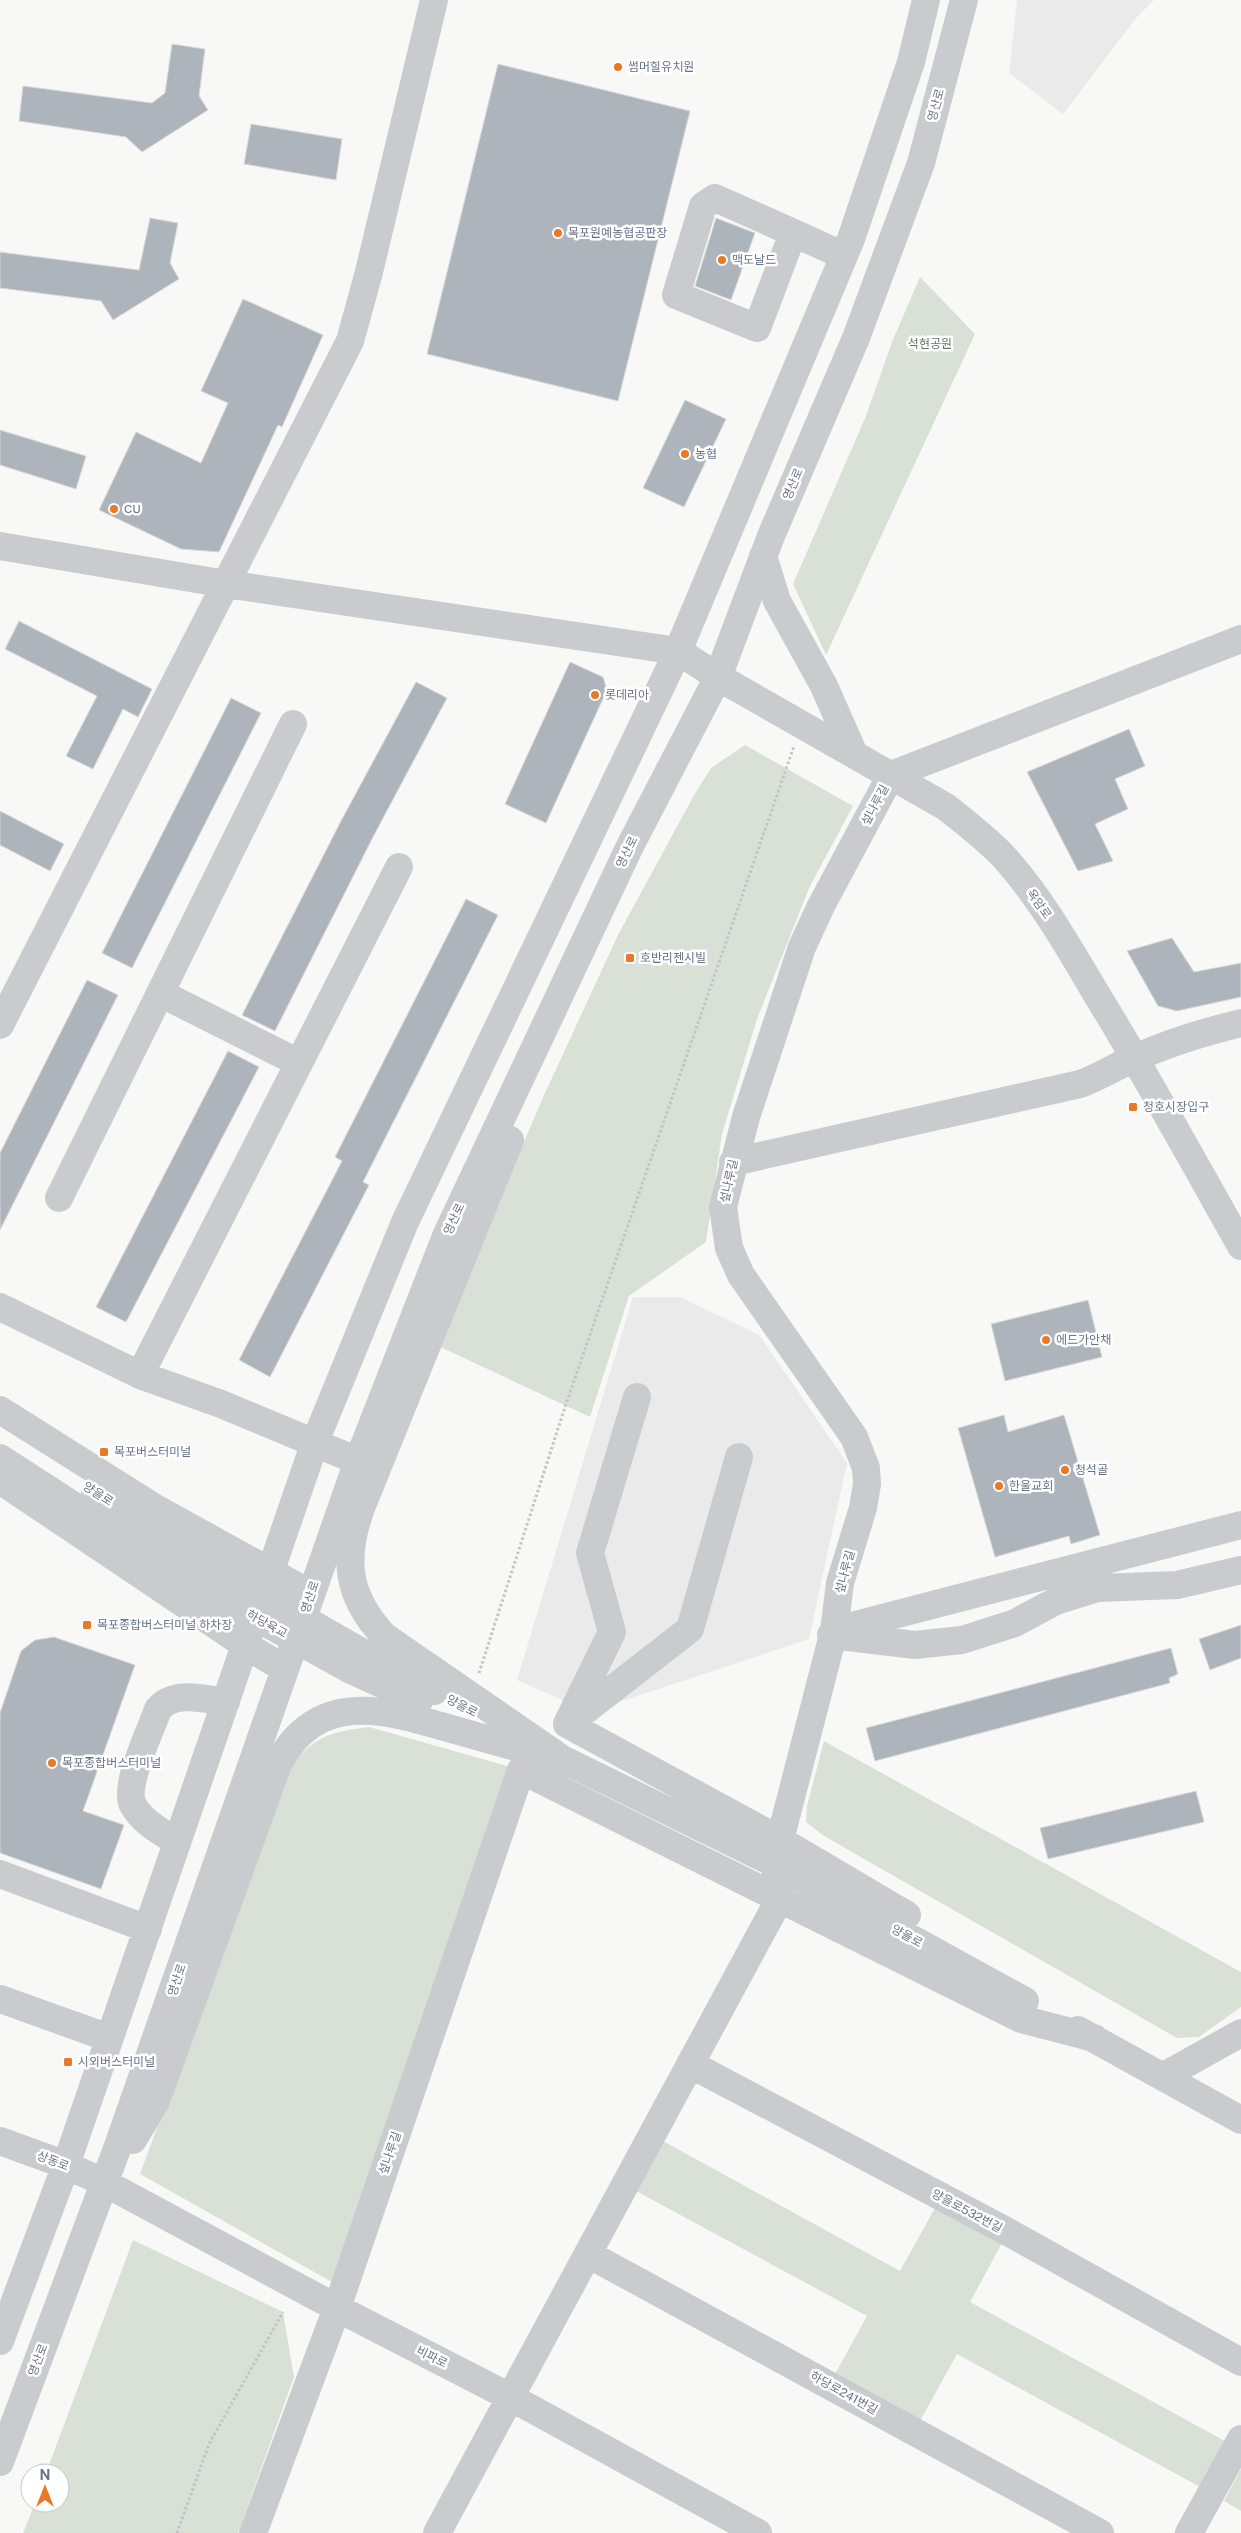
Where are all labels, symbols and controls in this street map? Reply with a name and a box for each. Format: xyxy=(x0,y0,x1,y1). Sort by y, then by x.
place label: 썸머힐유치원 xyxy=(628,60,694,74)
marker: 썸머힐유치원 xyxy=(612,61,624,73)
street label: 영산로 xyxy=(925,87,947,123)
place label: 목포원예농협공판장 xyxy=(568,226,667,240)
marker: 목포원예농협공판장 xyxy=(552,227,564,239)
place label: 맥도날드 xyxy=(732,253,776,267)
marker: 맥도날드 xyxy=(716,254,728,266)
park label: 석현공원 xyxy=(908,337,952,351)
place label: 농협 xyxy=(695,447,717,461)
marker: 농협 xyxy=(679,448,691,460)
street label: 영산로 xyxy=(780,466,806,502)
place label: CU xyxy=(124,502,141,516)
marker: CU xyxy=(108,503,120,515)
place label: 롯데리아 xyxy=(605,688,649,702)
marker: 롯데리아 xyxy=(589,689,601,701)
street label: 섶나루길 xyxy=(858,782,892,828)
street label: 영산로 xyxy=(613,834,641,870)
street label: 옥암로 xyxy=(1024,886,1054,922)
place label: 호반리젠시빌 xyxy=(640,951,706,965)
marker: 호반리젠시빌 xyxy=(624,952,636,964)
place label: 청호시장입구 xyxy=(1143,1100,1209,1114)
marker: 청호시장입구 xyxy=(1127,1101,1139,1113)
street label: 섶나루길 xyxy=(718,1158,740,1204)
street label: 영산로 xyxy=(441,1201,467,1237)
place label: 에드가안채 xyxy=(1056,1333,1111,1347)
marker: 에드가안채 xyxy=(1040,1334,1052,1346)
place label: 목포버스터미널 xyxy=(114,1445,191,1459)
marker: 목포버스터미널 xyxy=(98,1446,110,1458)
place label: 청석골 xyxy=(1075,1463,1108,1477)
marker: 청석골 xyxy=(1059,1464,1071,1476)
street label: 양을로 xyxy=(80,1479,116,1509)
place label: 한울교회 xyxy=(1009,1479,1053,1493)
marker: 한울교회 xyxy=(993,1480,1005,1492)
street label: 섶나루길 xyxy=(833,1549,857,1595)
street label: 영산로 xyxy=(298,1579,322,1615)
street label: 하당육교 xyxy=(244,1607,290,1641)
place label: 목포종합버스터미널 하차장 xyxy=(97,1618,232,1632)
marker: 목포종합버스터미널 하차장 xyxy=(81,1619,93,1631)
street label: 양을로 xyxy=(444,1692,480,1720)
place label: 목포종합버스터미널 xyxy=(62,1756,161,1770)
marker: 목포종합버스터미널 xyxy=(46,1757,58,1769)
street label: 양을로 xyxy=(889,1922,925,1950)
street label: 영산로 xyxy=(165,1962,189,1998)
place label: 시외버스터미널 xyxy=(78,2055,155,2069)
marker: 시외버스터미널 xyxy=(62,2056,74,2068)
street label: 섶나루길 xyxy=(376,2130,404,2176)
street label: 상동로 xyxy=(35,2149,71,2173)
street label: 양을로532번길 xyxy=(929,2187,1005,2235)
street label: 영산로 xyxy=(26,2342,50,2378)
street label: 비파로 xyxy=(414,2343,450,2371)
street label: 하당로241번길 xyxy=(808,2369,880,2417)
north arrow xyxy=(20,2463,70,2513)
text: N xyxy=(40,2467,50,2483)

